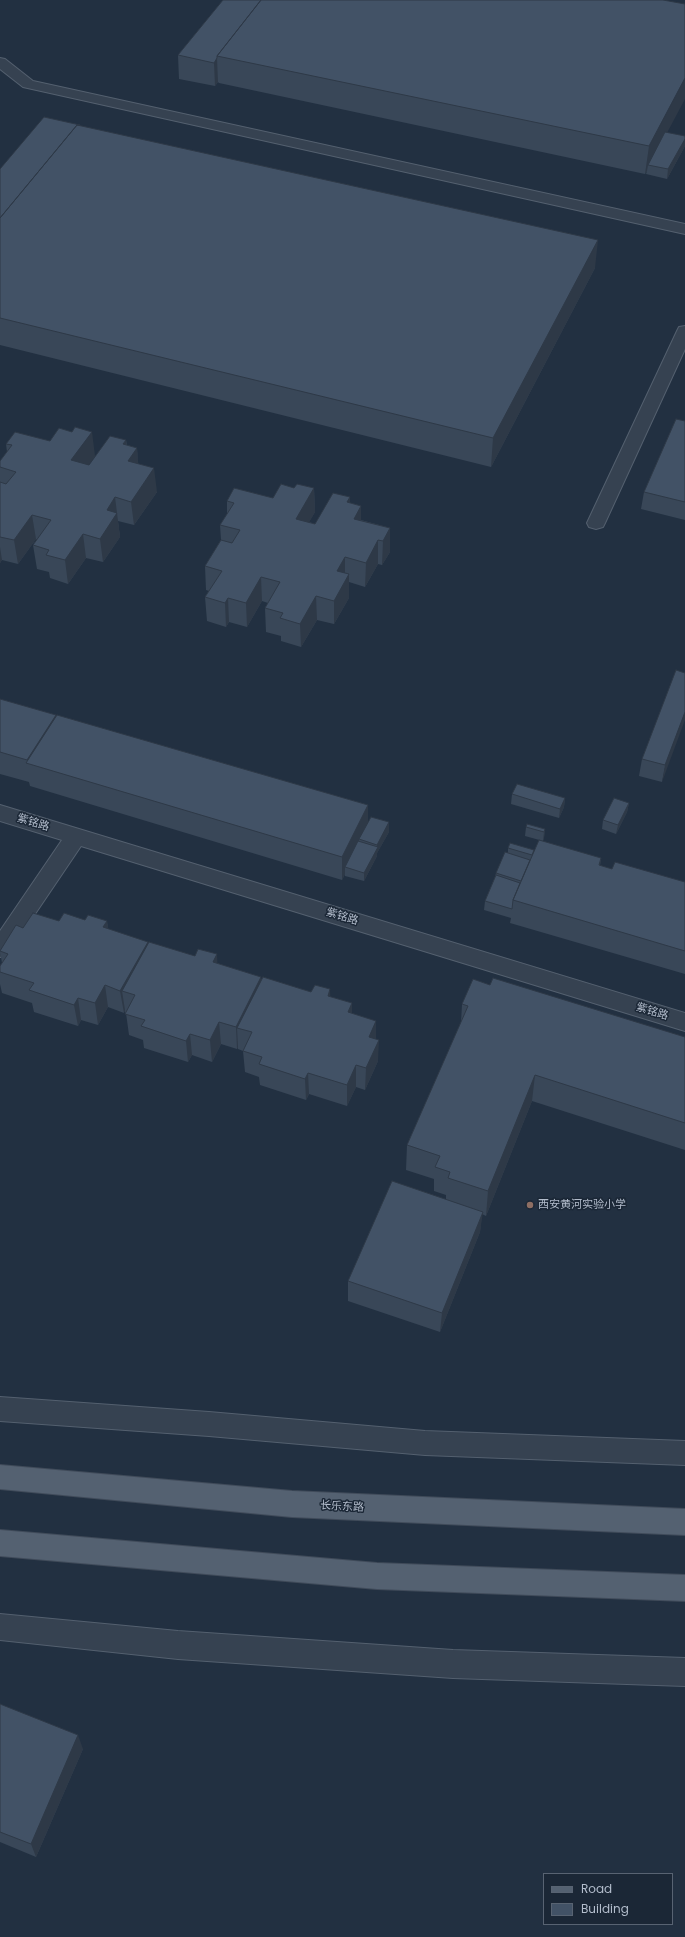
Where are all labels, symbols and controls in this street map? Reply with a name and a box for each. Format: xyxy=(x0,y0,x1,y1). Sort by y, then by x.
street label: 紫铭路 xyxy=(15,812,51,834)
street label: 紫铭路 xyxy=(324,906,360,928)
street label: 紫铭路 xyxy=(634,1001,670,1023)
place label: 西安黄河实验小学 xyxy=(538,1198,626,1212)
marker: 西安黄河实验小学 xyxy=(525,1200,535,1210)
street label: 长乐东路 xyxy=(320,1499,364,1515)
legend xyxy=(543,1873,673,1925)
text: Road xyxy=(581,1880,612,1897)
text: Building xyxy=(581,1900,629,1917)

